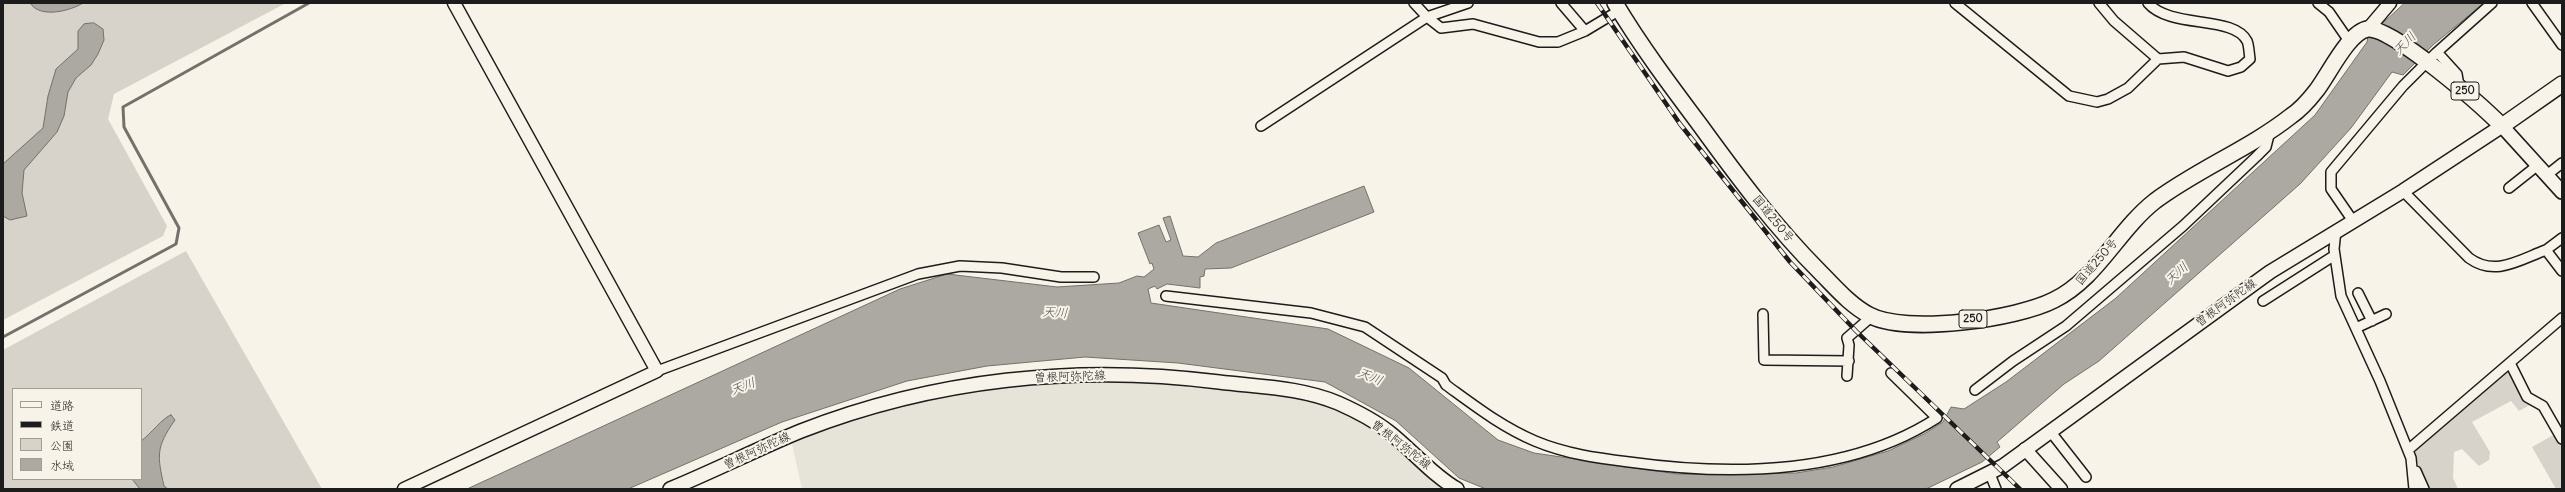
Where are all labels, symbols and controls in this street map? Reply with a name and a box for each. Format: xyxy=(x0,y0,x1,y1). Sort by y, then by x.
water label: 天川 xyxy=(2390,29,2420,59)
road number: 250 xyxy=(2451,82,2479,100)
street label: 国道250号 xyxy=(1749,192,1797,246)
street label: 国道250号 xyxy=(2073,236,2121,288)
water label: 天川 xyxy=(2162,260,2192,288)
street label: 曽根阿弥陀線 xyxy=(2193,276,2259,330)
water label: 天川 xyxy=(1042,305,1068,321)
road number: 250 xyxy=(1959,310,1987,328)
water label: 天川 xyxy=(1355,365,1385,389)
street label: 曽根阿弥陀線 xyxy=(1034,369,1106,385)
water label: 天川 xyxy=(728,375,758,399)
legend xyxy=(12,388,142,480)
text: 道路 xyxy=(50,398,74,413)
street label: 曽根阿弥陀線 xyxy=(1368,417,1434,473)
text: 鉄道 xyxy=(50,418,74,433)
street label: 曽根阿弥陀線 xyxy=(721,429,793,473)
text: 公園 xyxy=(50,438,74,453)
text: 水域 xyxy=(50,458,74,473)

